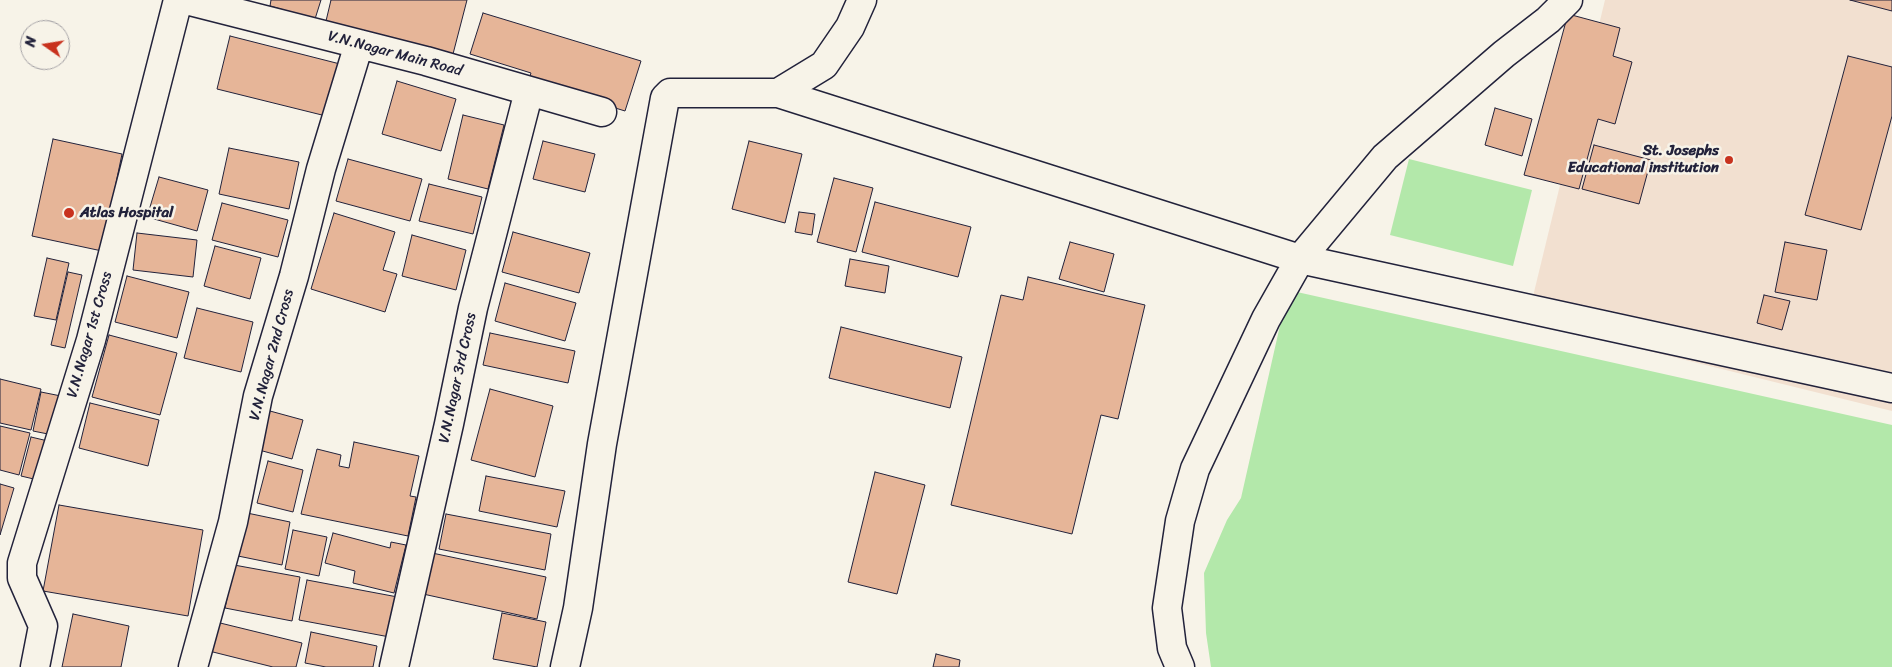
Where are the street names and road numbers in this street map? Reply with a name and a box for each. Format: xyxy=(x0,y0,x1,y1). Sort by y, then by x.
street label: V.N.Nagar Main Road xyxy=(326,27,464,81)
street label: V.N.Nagar 1st Cross xyxy=(63,270,117,400)
street label: V.N.Nagar 2nd Cross xyxy=(246,287,298,423)
street label: V.N.Nagar 3rd Cross xyxy=(435,311,481,445)

